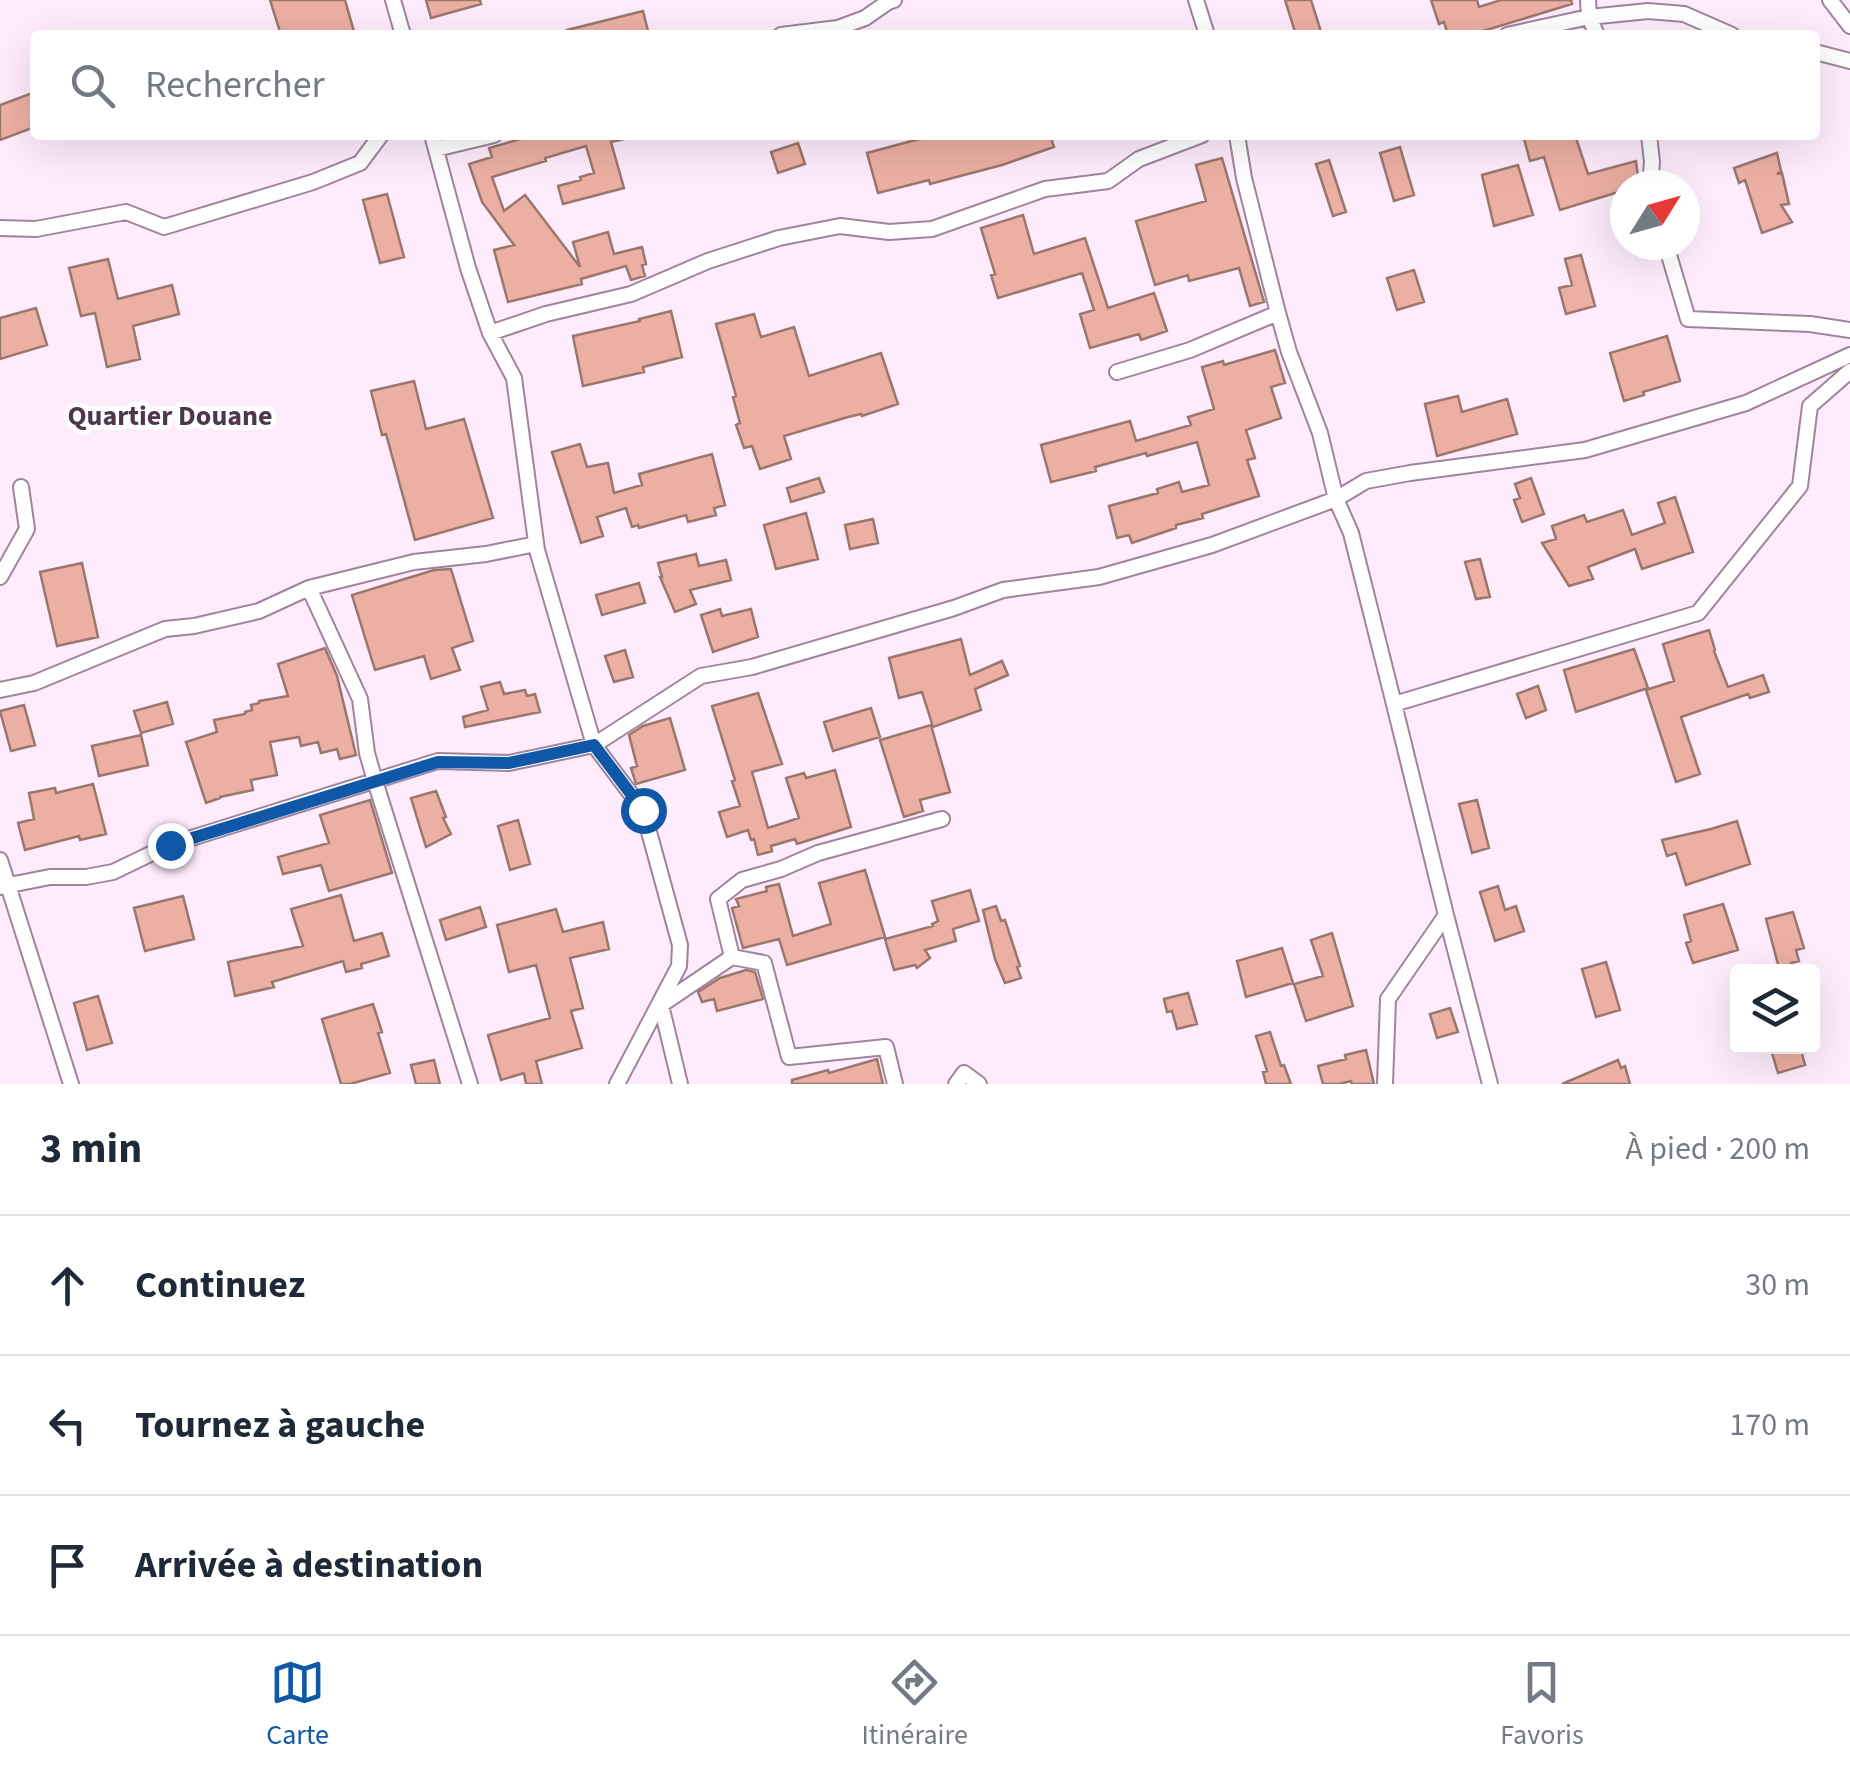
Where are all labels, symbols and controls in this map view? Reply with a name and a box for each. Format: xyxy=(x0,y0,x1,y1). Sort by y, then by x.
search box xyxy=(30,30,1820,140)
icon: search xyxy=(65,58,120,113)
text: Rechercher xyxy=(145,58,325,112)
north arrow xyxy=(1610,170,1700,260)
district label: Quartier Douane xyxy=(67,396,273,436)
route start xyxy=(621,788,667,834)
route end xyxy=(148,823,194,869)
map controls xyxy=(1730,964,1820,1054)
button: layers xyxy=(1730,964,1820,1054)
text: 3 min xyxy=(40,1119,142,1179)
text: À pied · 200 m xyxy=(1626,1126,1810,1172)
icon: ahead xyxy=(40,1258,95,1313)
text: Continuez xyxy=(135,1258,305,1312)
text: 30 m xyxy=(1745,1262,1810,1308)
icon: left xyxy=(40,1398,95,1453)
text: Tournez à gauche xyxy=(135,1398,425,1452)
text: 170 m xyxy=(1729,1402,1810,1448)
icon: arrive xyxy=(40,1538,95,1593)
text: Arrivée à destination xyxy=(135,1538,483,1592)
tab: Carte xyxy=(266,1655,329,1755)
tab: Itinéraire xyxy=(861,1655,968,1755)
tab: Favoris xyxy=(1500,1655,1584,1755)

